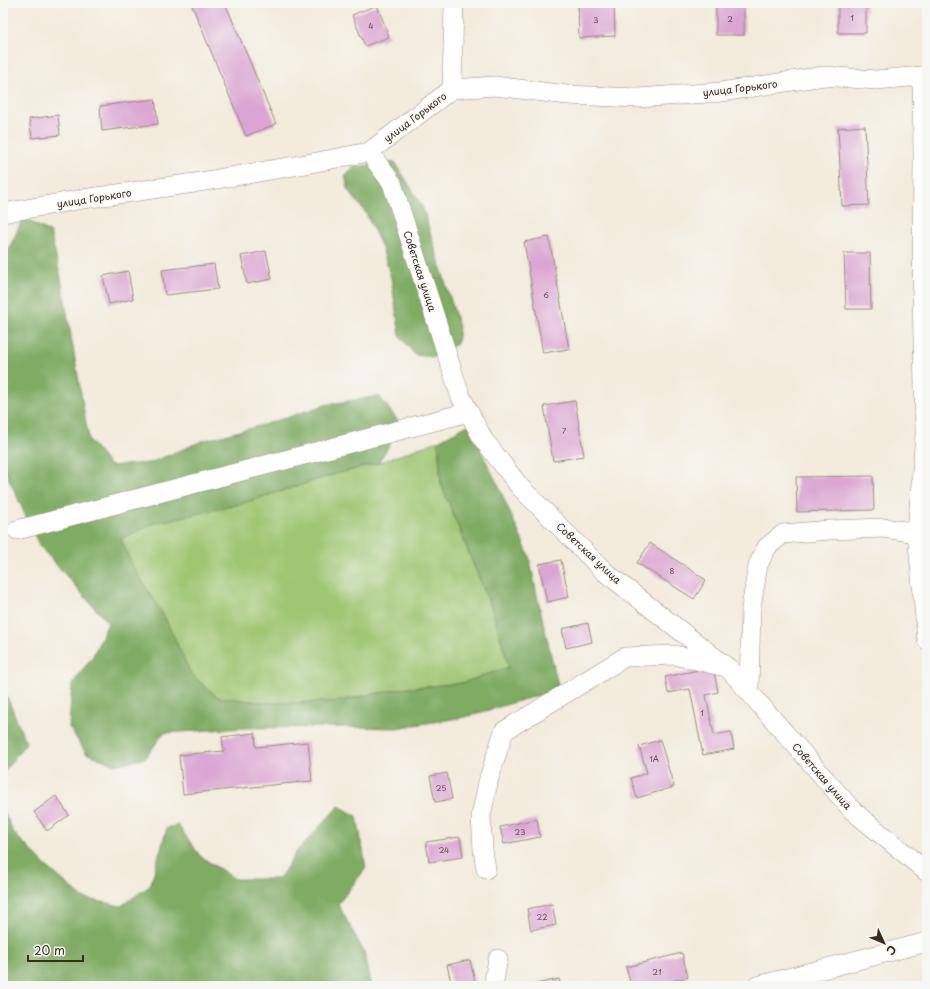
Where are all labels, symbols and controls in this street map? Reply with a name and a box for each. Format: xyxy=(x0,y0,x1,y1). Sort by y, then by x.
house number: 1 xyxy=(850,12,854,24)
house number: 2 xyxy=(727,13,733,25)
house number: 3 xyxy=(593,14,599,26)
house number: 4 xyxy=(368,20,374,32)
street label: улица Горького xyxy=(702,75,779,100)
street label: улица Горького xyxy=(380,88,450,145)
street label: улица Горького xyxy=(56,184,133,211)
street label: Советская улица xyxy=(400,229,441,314)
house number: 6 xyxy=(543,289,549,301)
house number: 7 xyxy=(562,425,567,437)
street label: Советская улица xyxy=(554,519,626,587)
house number: 8 xyxy=(670,565,675,577)
house number: 1 xyxy=(700,707,704,719)
street label: Советская улица xyxy=(789,739,856,813)
house number: 1А xyxy=(649,753,659,765)
house number: 25 xyxy=(436,782,446,794)
house number: 23 xyxy=(515,826,525,838)
house number: 24 xyxy=(439,844,449,856)
house number: 22 xyxy=(537,911,547,923)
north arrow xyxy=(864,923,904,963)
scale bar xyxy=(28,937,83,963)
text: 20 m xyxy=(34,941,65,959)
text: С xyxy=(883,941,901,959)
house number: 21 xyxy=(652,966,662,978)

